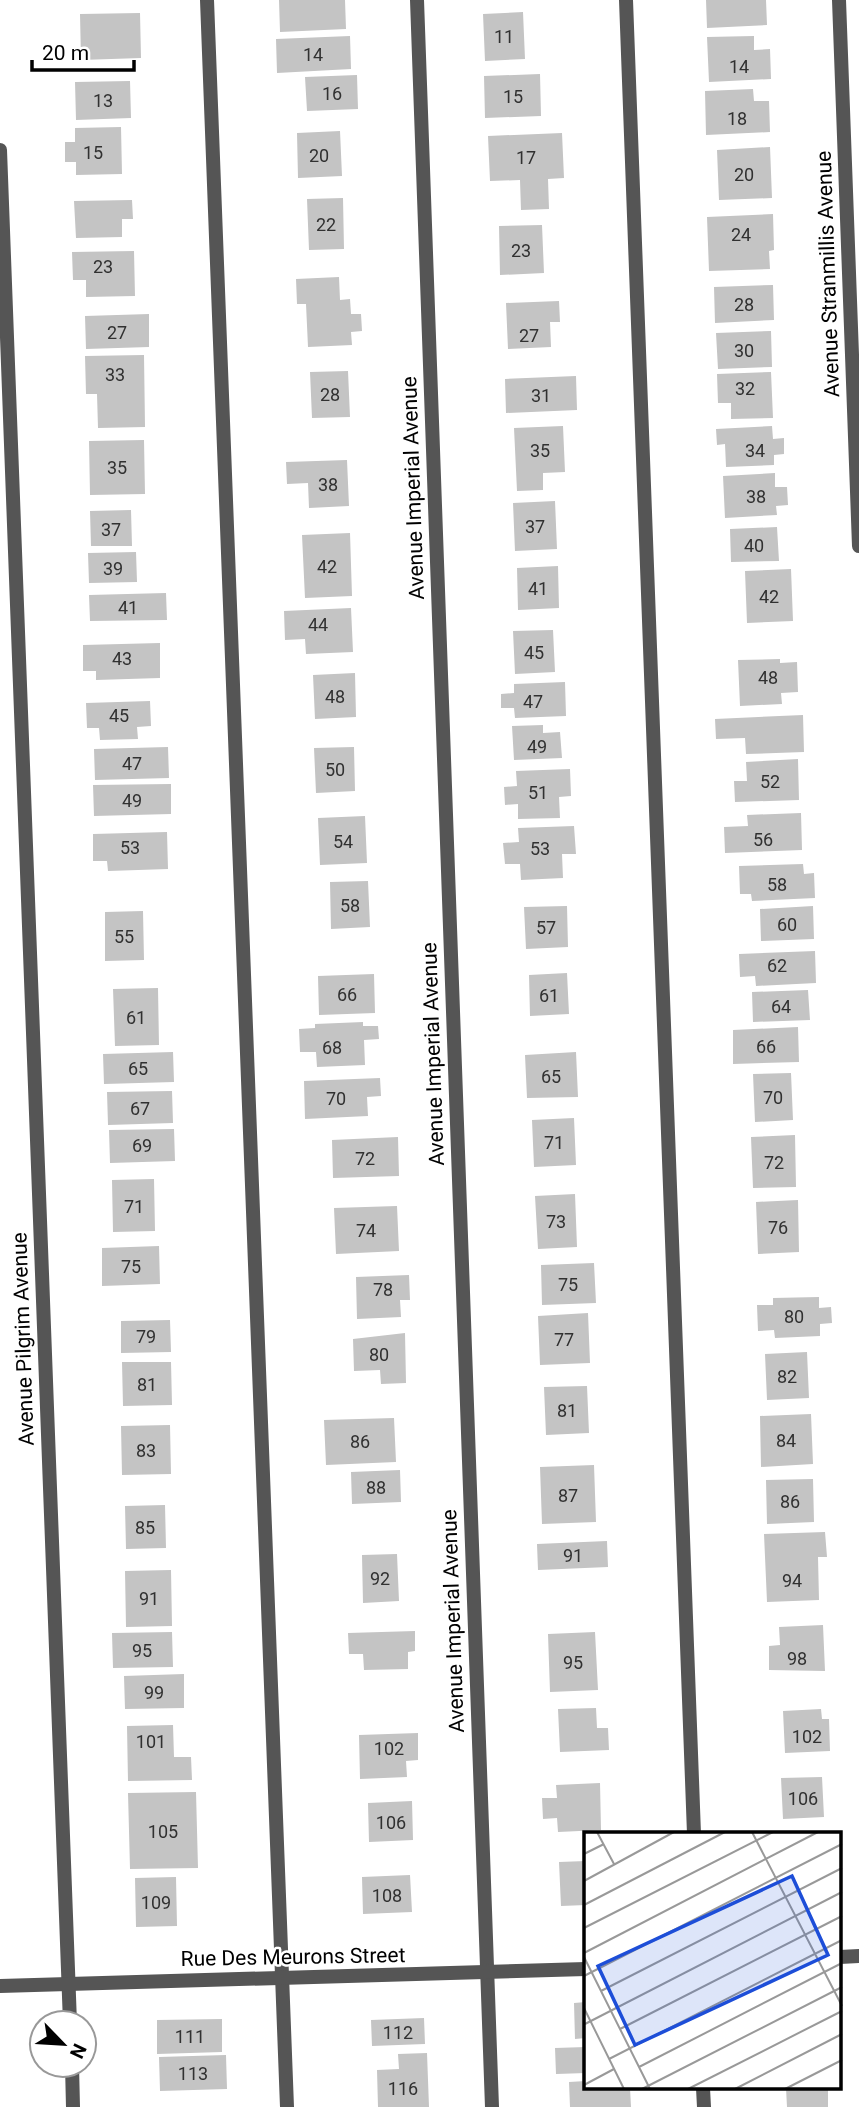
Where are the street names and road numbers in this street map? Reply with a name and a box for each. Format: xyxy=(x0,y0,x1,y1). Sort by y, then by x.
street label: Avenue Stranmillis Avenue xyxy=(812,150,844,398)
street label: Avenue Imperial Avenue xyxy=(397,376,429,600)
street label: Avenue Imperial Avenue xyxy=(417,942,449,1166)
street label: Avenue Pilgrim Avenue xyxy=(7,1232,39,1446)
street label: Avenue Imperial Avenue xyxy=(437,1509,469,1733)
street label: Rue Des Meurons Street xyxy=(180,1943,406,1971)

